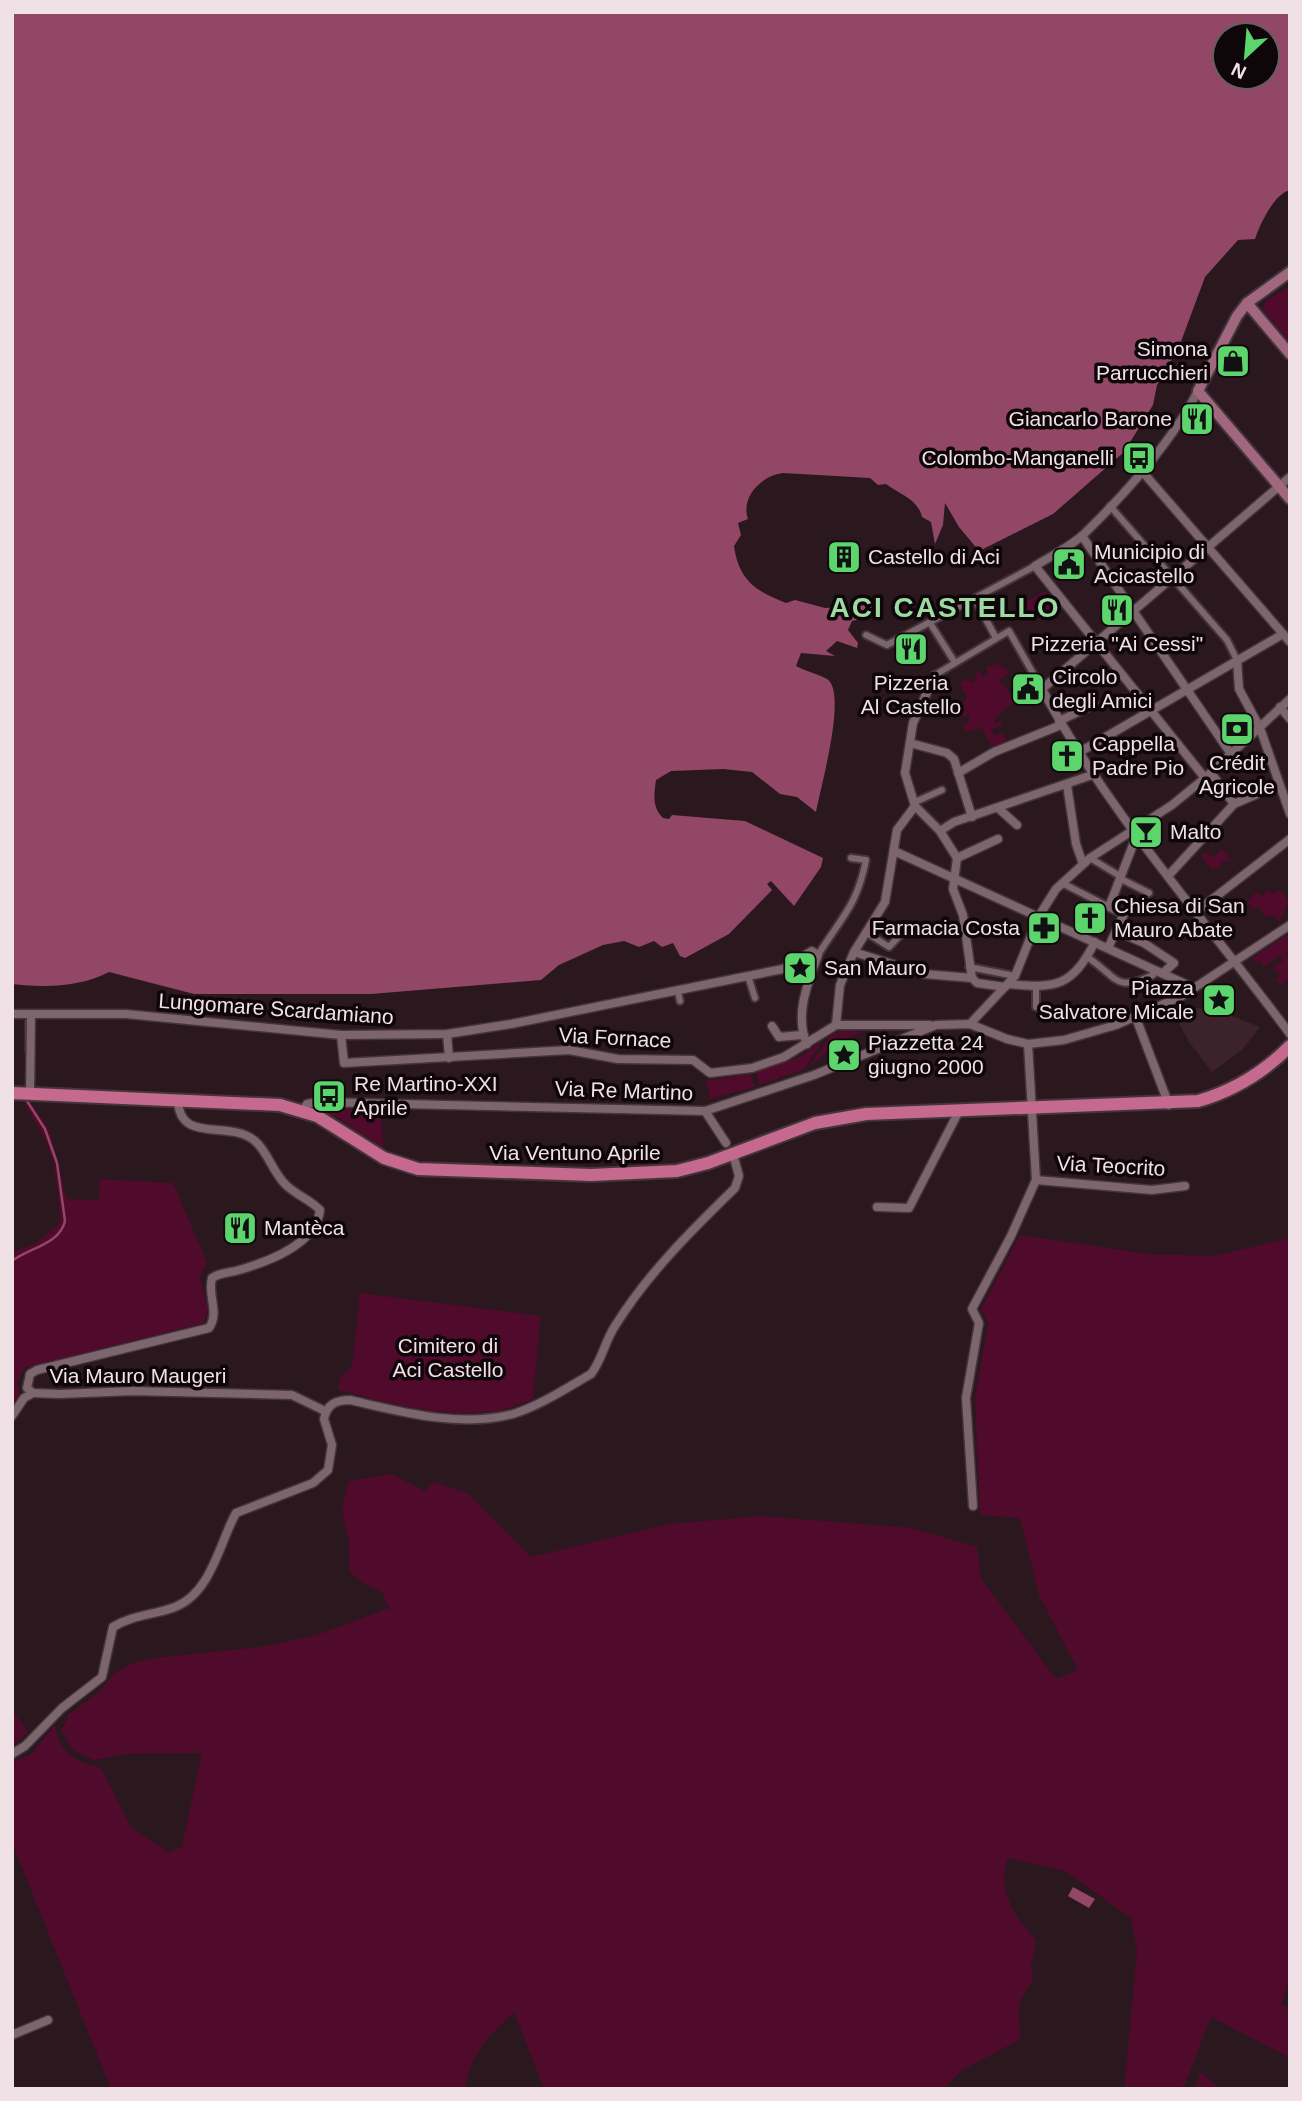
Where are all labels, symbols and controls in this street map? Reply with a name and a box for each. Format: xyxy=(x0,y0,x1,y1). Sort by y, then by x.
north arrow xyxy=(1211,21,1281,91)
text: N xyxy=(1228,58,1250,83)
place label: Simona Parrucchieri xyxy=(1096,337,1208,384)
shop icon: Simona Parrucchieri xyxy=(1214,342,1252,380)
restaurant icon: Giancarlo Barone xyxy=(1178,400,1216,438)
place label: Giancarlo Barone xyxy=(1009,407,1172,430)
bus stop icon: Colombo-Manganelli xyxy=(1120,439,1158,477)
place label: Colombo-Manganelli xyxy=(921,446,1114,469)
building icon: Castello di Aci xyxy=(825,538,863,576)
place label: Municipio di Acicastello xyxy=(1094,540,1205,587)
place label: Castello di Aci xyxy=(868,545,1000,568)
public building icon: Municipio di Acicastello xyxy=(1050,545,1088,583)
restaurant icon: Pizzeria "Ai Cessi" xyxy=(1098,591,1136,629)
district label: ACI CASTELLO xyxy=(830,592,1060,623)
restaurant icon: Pizzeria Al Castello xyxy=(892,630,930,668)
place label: Pizzeria "Ai Cessi" xyxy=(1031,632,1203,655)
place label: Circolo degli Amici xyxy=(1052,665,1152,712)
public building icon: Circolo degli Amici xyxy=(1009,670,1047,708)
place label: Pizzeria Al Castello xyxy=(861,671,961,718)
bank icon: Crédit Agricole xyxy=(1218,710,1256,748)
place label: Cappella Padre Pio xyxy=(1092,732,1184,779)
church icon: Cappella Padre Pio xyxy=(1048,737,1086,775)
place label: Crédit Agricole xyxy=(1199,751,1275,798)
bar icon: Malto xyxy=(1127,813,1165,851)
place label: Malto xyxy=(1170,820,1221,843)
place label: Chiesa di San Mauro Abate xyxy=(1114,894,1245,941)
church icon: Chiesa di San Mauro Abate xyxy=(1071,899,1109,937)
pharmacy icon: Farmacia Costa xyxy=(1025,909,1063,947)
place label: Farmacia Costa xyxy=(872,916,1020,939)
place icon: San Mauro xyxy=(781,949,819,987)
place label: San Mauro xyxy=(824,956,927,979)
place label: Piazza Salvatore Micale xyxy=(1039,976,1194,1023)
place icon: Piazza Salvatore Micale xyxy=(1200,981,1238,1019)
street label: Lungomare Scardamiano xyxy=(158,989,394,1028)
street label: Via Fornace xyxy=(558,1023,672,1052)
place label: Piazzetta 24 giugno 2000 xyxy=(868,1031,984,1078)
place icon: Piazzetta 24 giugno 2000 xyxy=(825,1036,863,1074)
place label: Re Martino-XXI Aprile xyxy=(354,1072,498,1119)
bus stop icon: Re Martino-XXI Aprile xyxy=(310,1077,348,1115)
street label: Via Re Martino xyxy=(554,1077,694,1104)
street label: Via Ventuno Aprile xyxy=(489,1141,661,1164)
street label: Via Teocrito xyxy=(1056,1151,1166,1180)
restaurant icon: Mantèca xyxy=(221,1209,259,1247)
place label: Mantèca xyxy=(264,1216,345,1239)
park label: Cimitero di Aci Castello xyxy=(393,1334,503,1381)
street label: Via Mauro Maugeri xyxy=(49,1364,227,1387)

